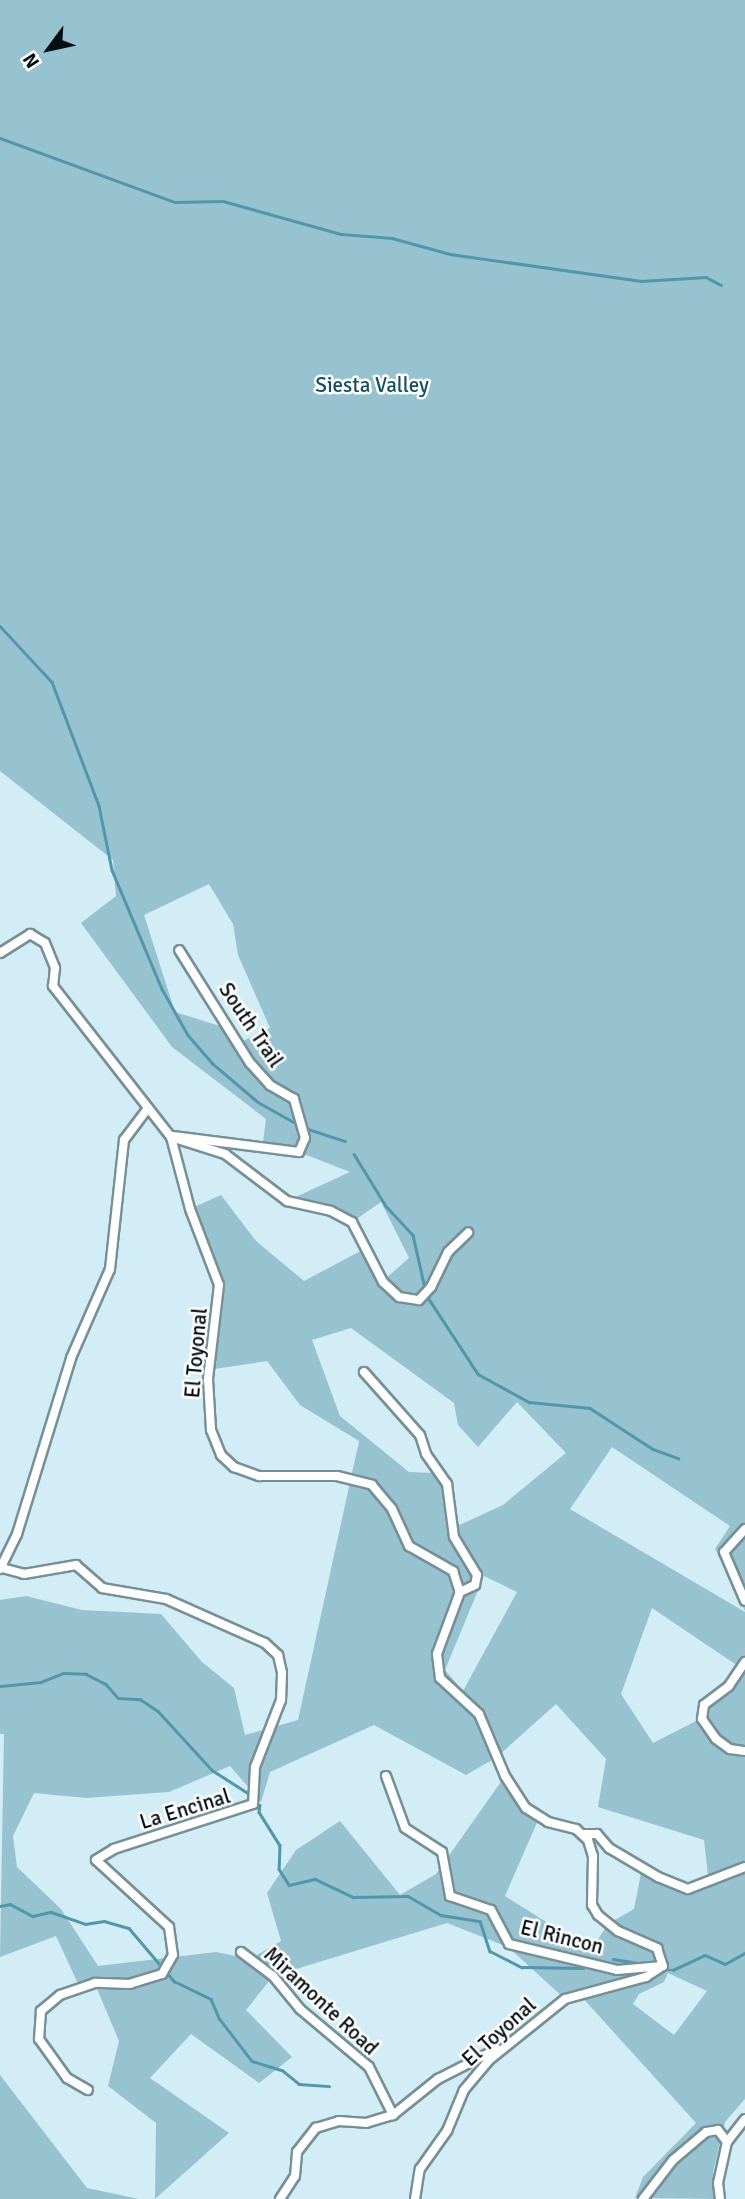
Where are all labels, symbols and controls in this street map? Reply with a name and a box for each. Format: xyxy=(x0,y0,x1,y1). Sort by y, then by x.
north arrow xyxy=(14,14,84,84)
text: N xyxy=(18,48,45,73)
park label: Siesta Valley xyxy=(315,372,429,398)
street label: South Trail xyxy=(213,978,289,1072)
street label: El Toyonal xyxy=(179,1307,213,1399)
street label: La Encinal xyxy=(137,1783,233,1835)
street label: El Rincon xyxy=(518,1915,606,1959)
street label: Miramonte Road xyxy=(259,1942,383,2060)
street label: El Toyonal xyxy=(457,1992,541,2072)

